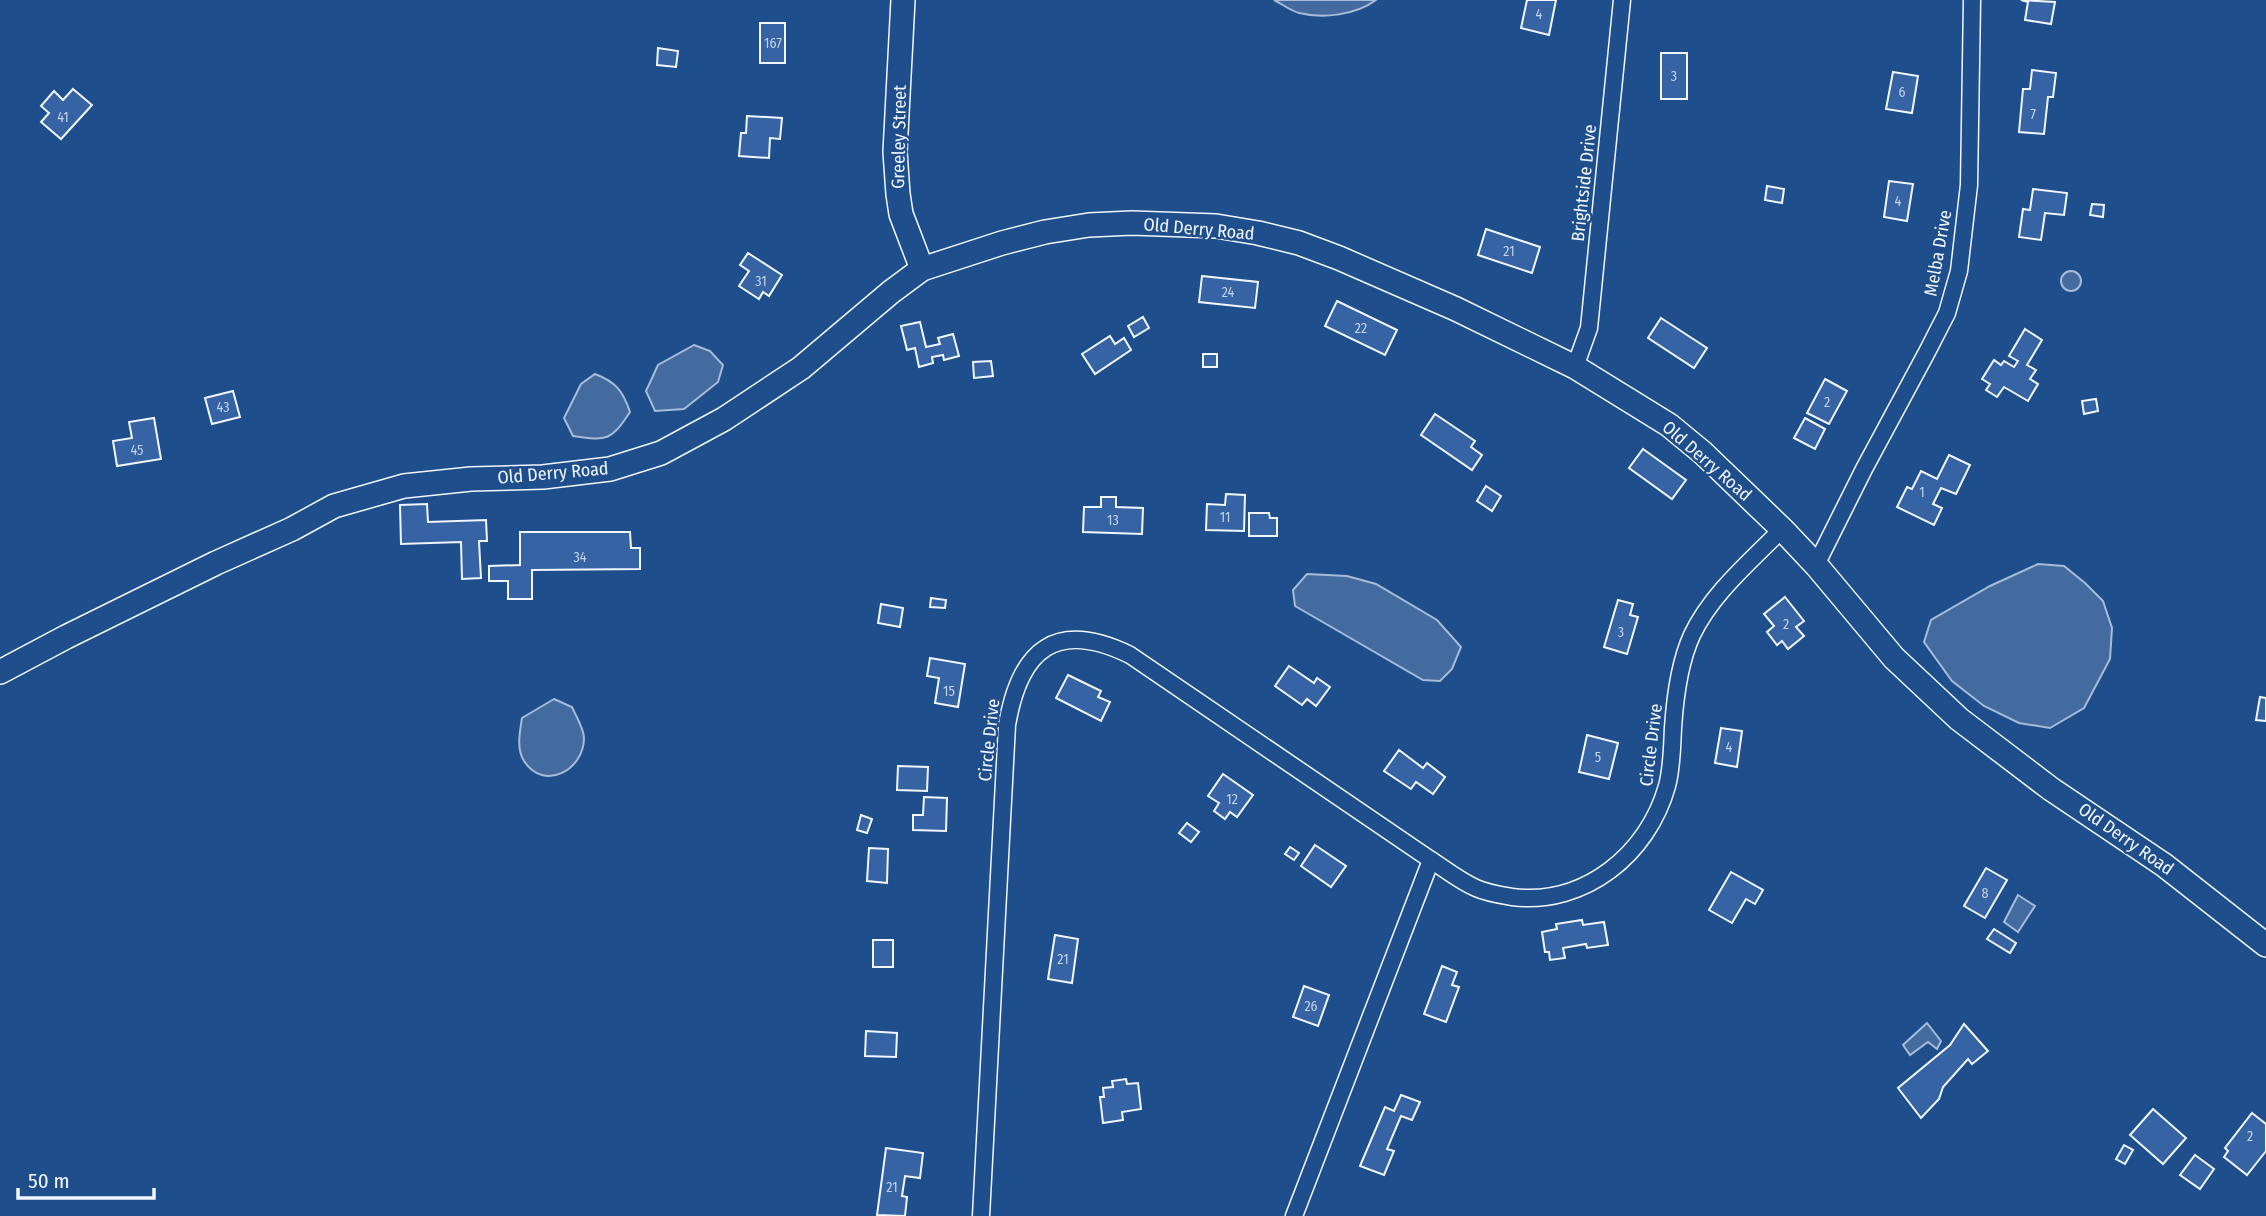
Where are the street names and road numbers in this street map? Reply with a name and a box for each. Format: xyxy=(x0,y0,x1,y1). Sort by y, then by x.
street label: Greeley Street xyxy=(887,85,911,189)
street label: Brightside Drive xyxy=(1567,123,1601,243)
street label: Melba Drive xyxy=(1920,208,1956,298)
street label: Old Derry Road xyxy=(1143,213,1255,245)
street label: Old Derry Road xyxy=(1658,416,1756,506)
street label: Old Derry Road xyxy=(497,457,609,489)
street label: Circle Drive xyxy=(974,697,1004,782)
street label: Circle Drive xyxy=(1635,702,1667,788)
street label: Old Derry Road xyxy=(2074,798,2178,880)

